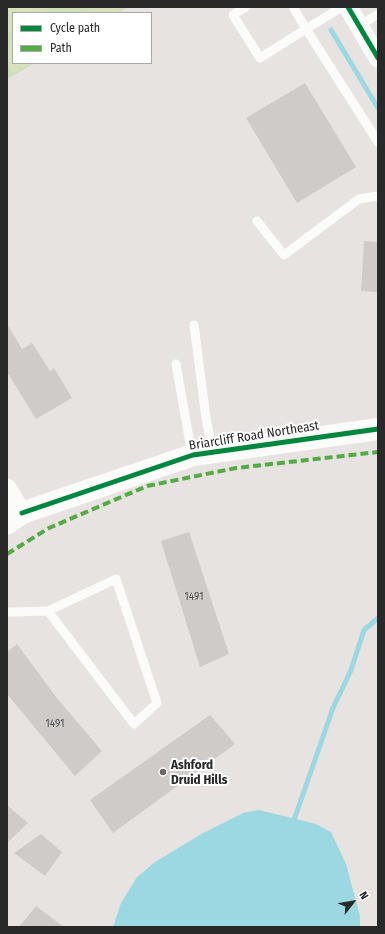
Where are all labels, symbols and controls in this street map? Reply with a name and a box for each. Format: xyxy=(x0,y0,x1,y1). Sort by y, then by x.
legend xyxy=(12,12,152,64)
text: Cycle path xyxy=(50,21,100,35)
text: Path xyxy=(50,41,72,55)
street label: Briarcliff Road Northeast xyxy=(188,418,320,454)
house number: 1491 xyxy=(185,590,203,604)
house number: 1491 xyxy=(46,717,64,731)
place label: Ashford Druid Hills xyxy=(171,757,227,788)
marker: Ashford Druid Hills xyxy=(158,767,168,777)
north arrow xyxy=(333,882,373,922)
text: N xyxy=(356,889,371,902)

